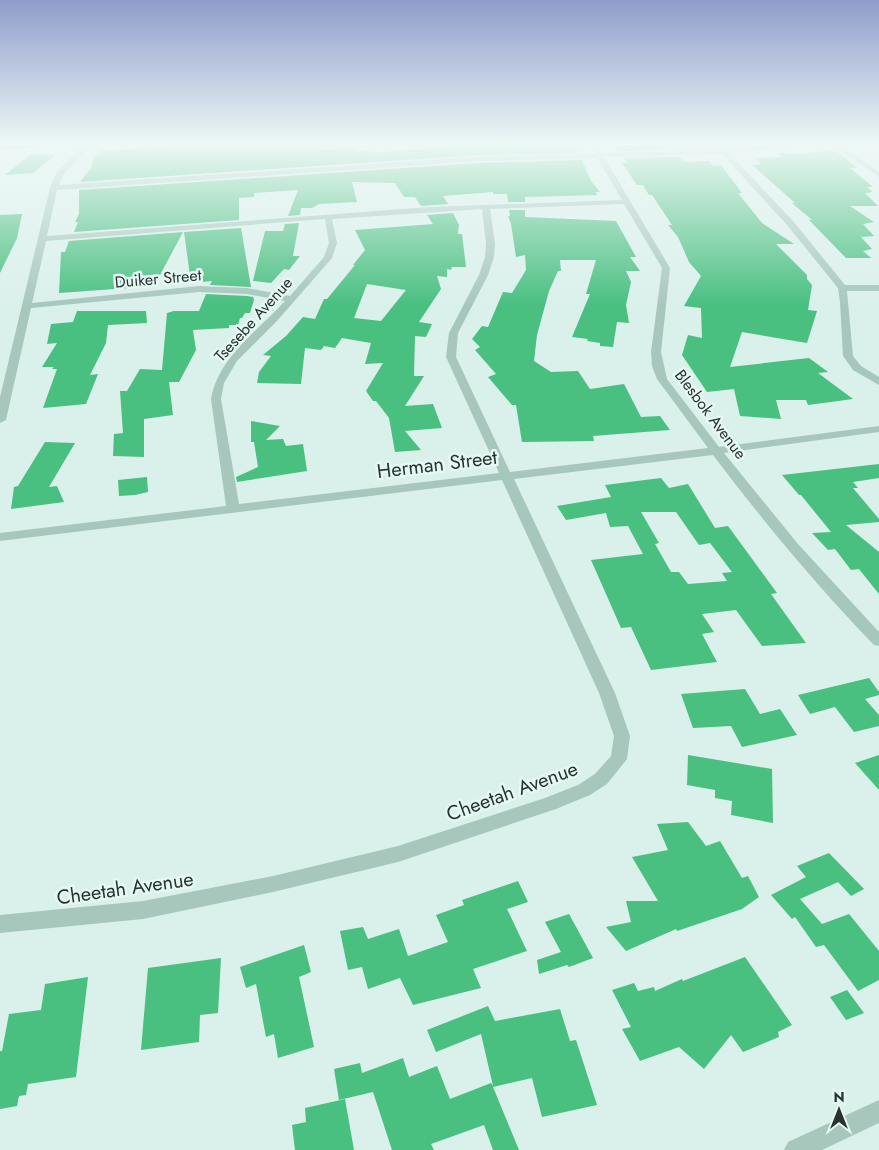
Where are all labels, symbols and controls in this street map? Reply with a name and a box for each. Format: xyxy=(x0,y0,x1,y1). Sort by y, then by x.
street label: Duiker Street xyxy=(114,263,203,294)
street label: Tsesebe Avenue xyxy=(209,272,298,367)
street label: Blesbok Avenue xyxy=(669,365,752,464)
street label: Herman Street xyxy=(375,443,499,486)
street label: Cheetah Avenue xyxy=(442,754,582,829)
street label: Cheetah Avenue xyxy=(55,865,195,912)
north arrow xyxy=(814,1085,864,1135)
text: N xyxy=(833,1087,845,1107)

